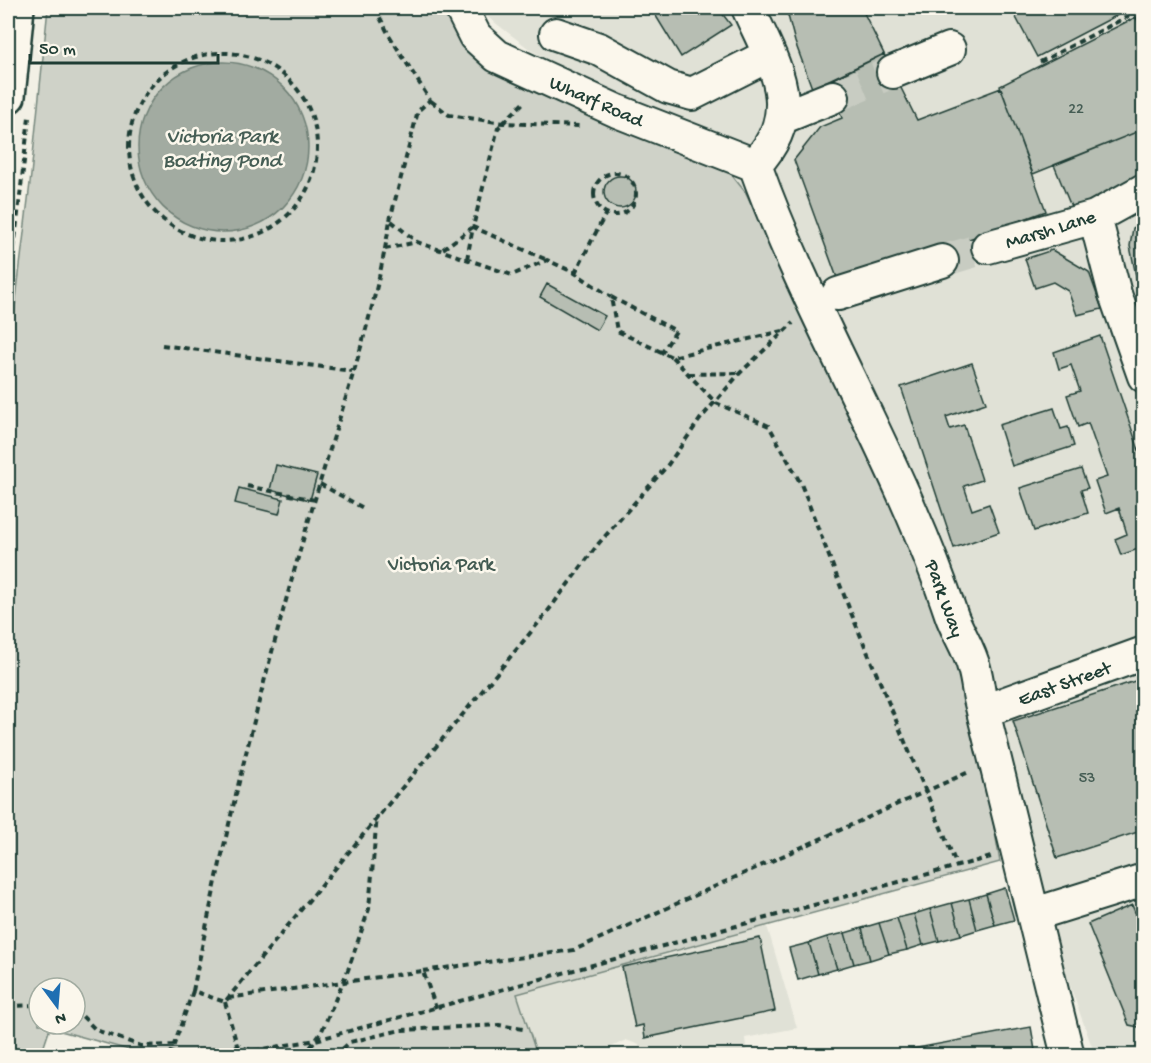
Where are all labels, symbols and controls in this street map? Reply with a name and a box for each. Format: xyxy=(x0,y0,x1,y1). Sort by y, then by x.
scale bar xyxy=(30,27,218,65)
text: 50 m xyxy=(39,40,76,61)
street label: Wharf Road xyxy=(545,72,648,135)
house number: 22 xyxy=(1068,101,1084,120)
water label: Victoria Park Boating Pond xyxy=(163,126,284,175)
street label: Marsh Lane xyxy=(1003,207,1100,256)
park label: Victoria Park xyxy=(387,555,496,578)
street label: Park Way xyxy=(918,556,967,641)
street label: East Street xyxy=(1016,657,1116,713)
house number: 53 xyxy=(1079,770,1095,789)
north arrow xyxy=(27,976,87,1036)
text: N xyxy=(52,1006,68,1028)

